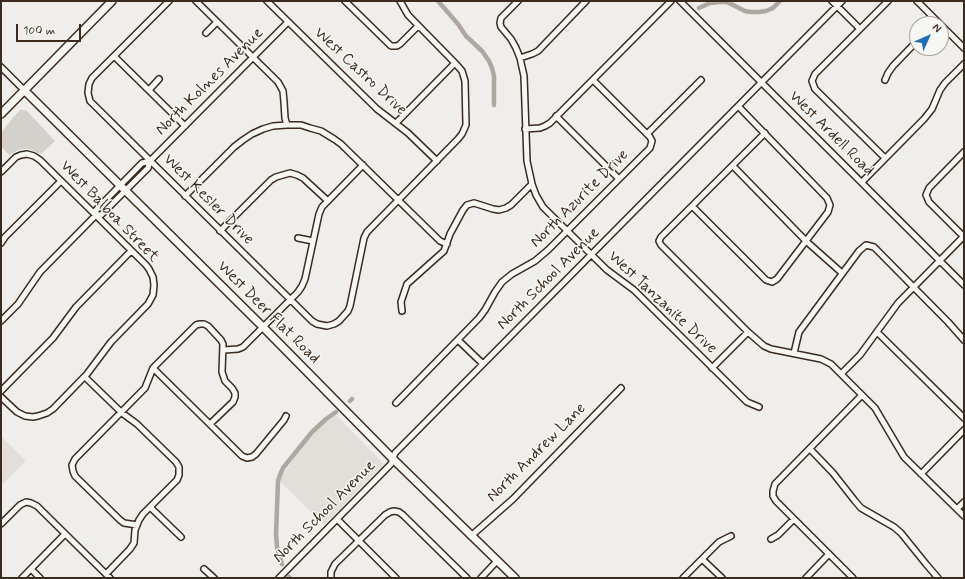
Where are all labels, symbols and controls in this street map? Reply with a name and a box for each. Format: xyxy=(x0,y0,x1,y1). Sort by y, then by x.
scale bar xyxy=(18,16,83,42)
north arrow xyxy=(909,16,949,56)
text: N xyxy=(929,21,944,36)
text: 100 m xyxy=(23,23,55,39)
street label: North Kolnes Avenue xyxy=(152,24,268,140)
street label: West Castro Drive xyxy=(310,24,410,120)
street label: West Ardell Road xyxy=(784,87,878,181)
street label: North Azurite Drive xyxy=(527,146,633,252)
street label: West Kesler Drive xyxy=(159,151,257,249)
street label: West Balboa Street xyxy=(55,157,163,267)
street label: North School Avenue xyxy=(494,224,604,334)
street label: West Tanzanite Drive xyxy=(603,247,721,359)
street label: West Deer Flat Road xyxy=(213,258,323,368)
street label: North Andrew Lane xyxy=(483,399,591,507)
street label: North School Avenue xyxy=(270,457,380,567)

